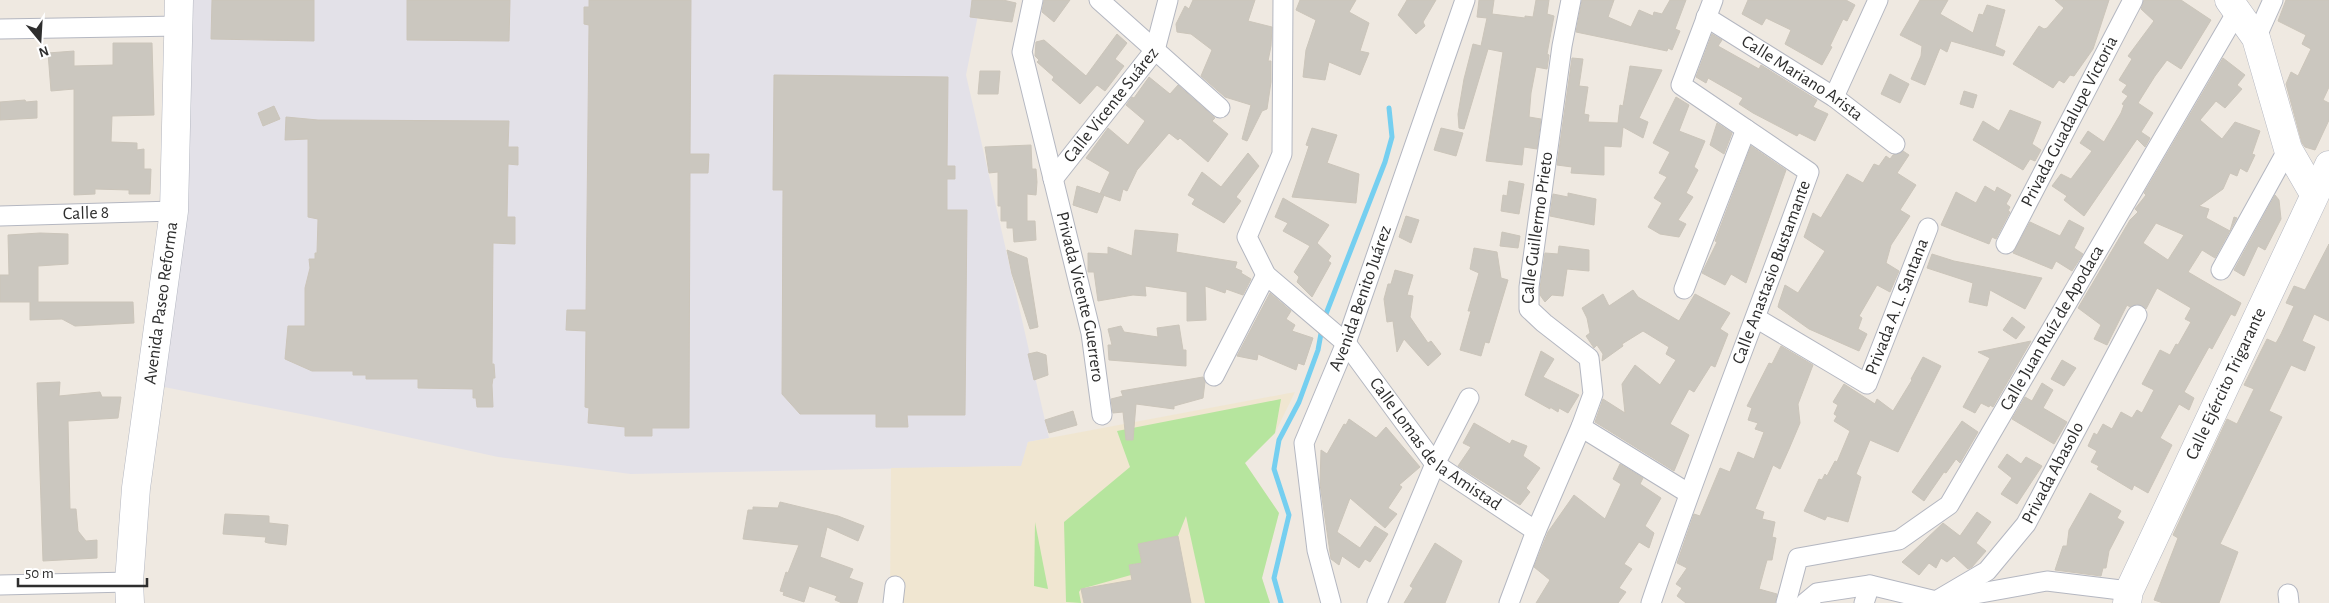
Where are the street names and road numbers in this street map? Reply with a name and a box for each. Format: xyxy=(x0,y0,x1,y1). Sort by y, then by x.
street label: Calle Mariano Arista xyxy=(1738,33,1866,125)
street label: Privada Guadalupe Victoria xyxy=(2018,33,2121,210)
street label: Calle Vicente Suárez xyxy=(1060,44,1162,166)
street label: Calle Guillermo Prieto xyxy=(1520,150,1556,304)
street label: Calle Anastasio Bustamante xyxy=(1729,178,1814,367)
street label: Calle 8 xyxy=(62,204,109,223)
street label: Privada Vicente Guerrero xyxy=(1053,210,1107,383)
street label: Avenida Paseo Reforma xyxy=(141,220,181,386)
street label: Avenida Benito Juárez xyxy=(1326,223,1395,374)
street label: Privada A. L. Santana xyxy=(1862,236,1932,378)
street label: Calle Juan Ruíz de Apodaca xyxy=(1997,242,2107,414)
street label: Calle Ejército Trigarante xyxy=(2183,305,2270,463)
street label: Calle Lomas de la Amistad xyxy=(1366,374,1504,514)
street label: Privada Abasolo xyxy=(2019,419,2087,527)

